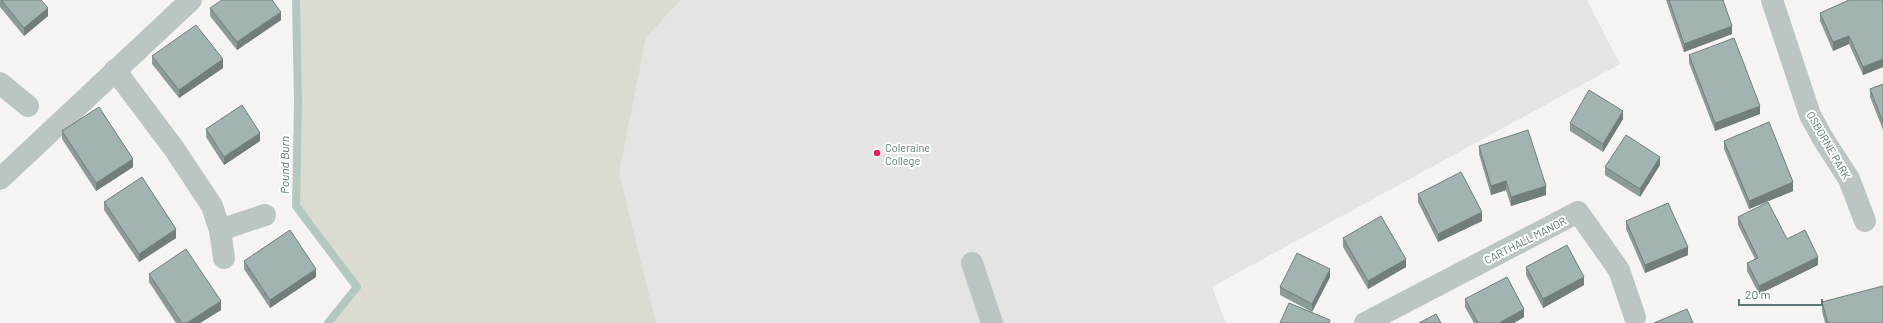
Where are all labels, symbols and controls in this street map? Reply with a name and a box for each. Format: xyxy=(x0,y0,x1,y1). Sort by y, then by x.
street label: OSBORNE PARK xyxy=(1804,109,1854,182)
water label: Pound Burn xyxy=(277,136,291,194)
place label: Coleraine College xyxy=(885,141,930,167)
marker: Coleraine College xyxy=(872,148,882,158)
street label: CARTHALL MANOR xyxy=(1482,214,1569,266)
scale bar xyxy=(1739,281,1822,307)
text: 20 m xyxy=(1745,287,1771,301)

